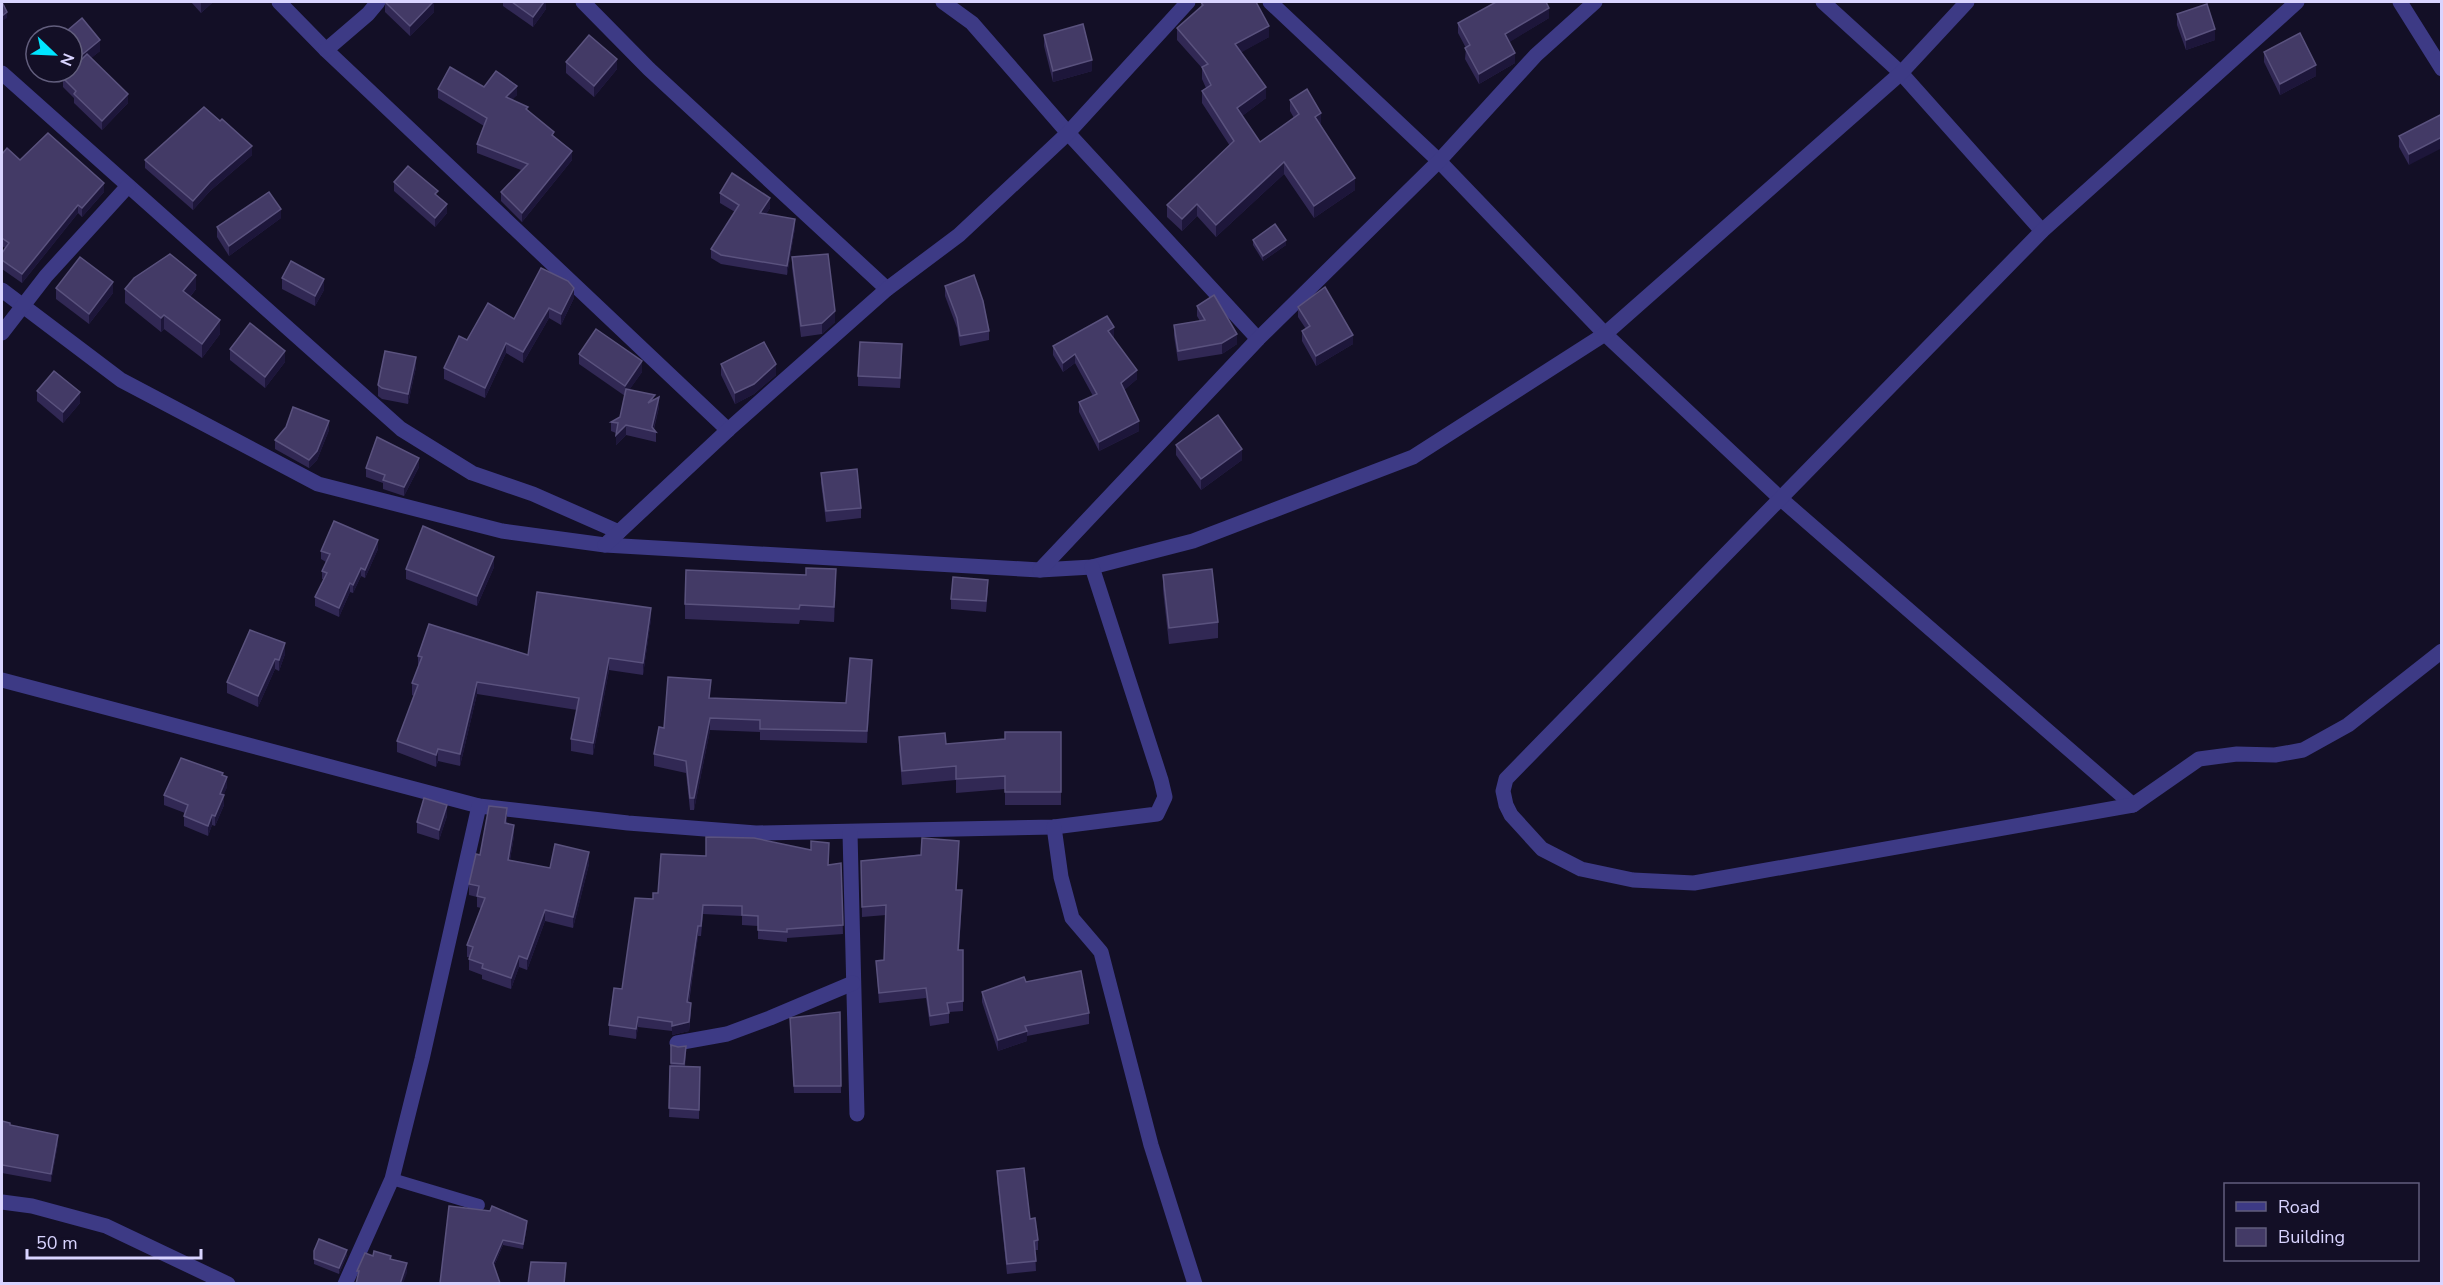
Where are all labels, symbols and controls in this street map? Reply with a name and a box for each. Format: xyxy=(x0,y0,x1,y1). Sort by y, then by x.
north arrow xyxy=(24,24,84,84)
text: N xyxy=(54,50,79,69)
legend xyxy=(2224,1183,2419,1261)
text: Road xyxy=(2278,1195,2320,1219)
scale bar xyxy=(27,1222,201,1260)
text: Building xyxy=(2278,1225,2345,1249)
text: 50 m xyxy=(36,1231,78,1255)

